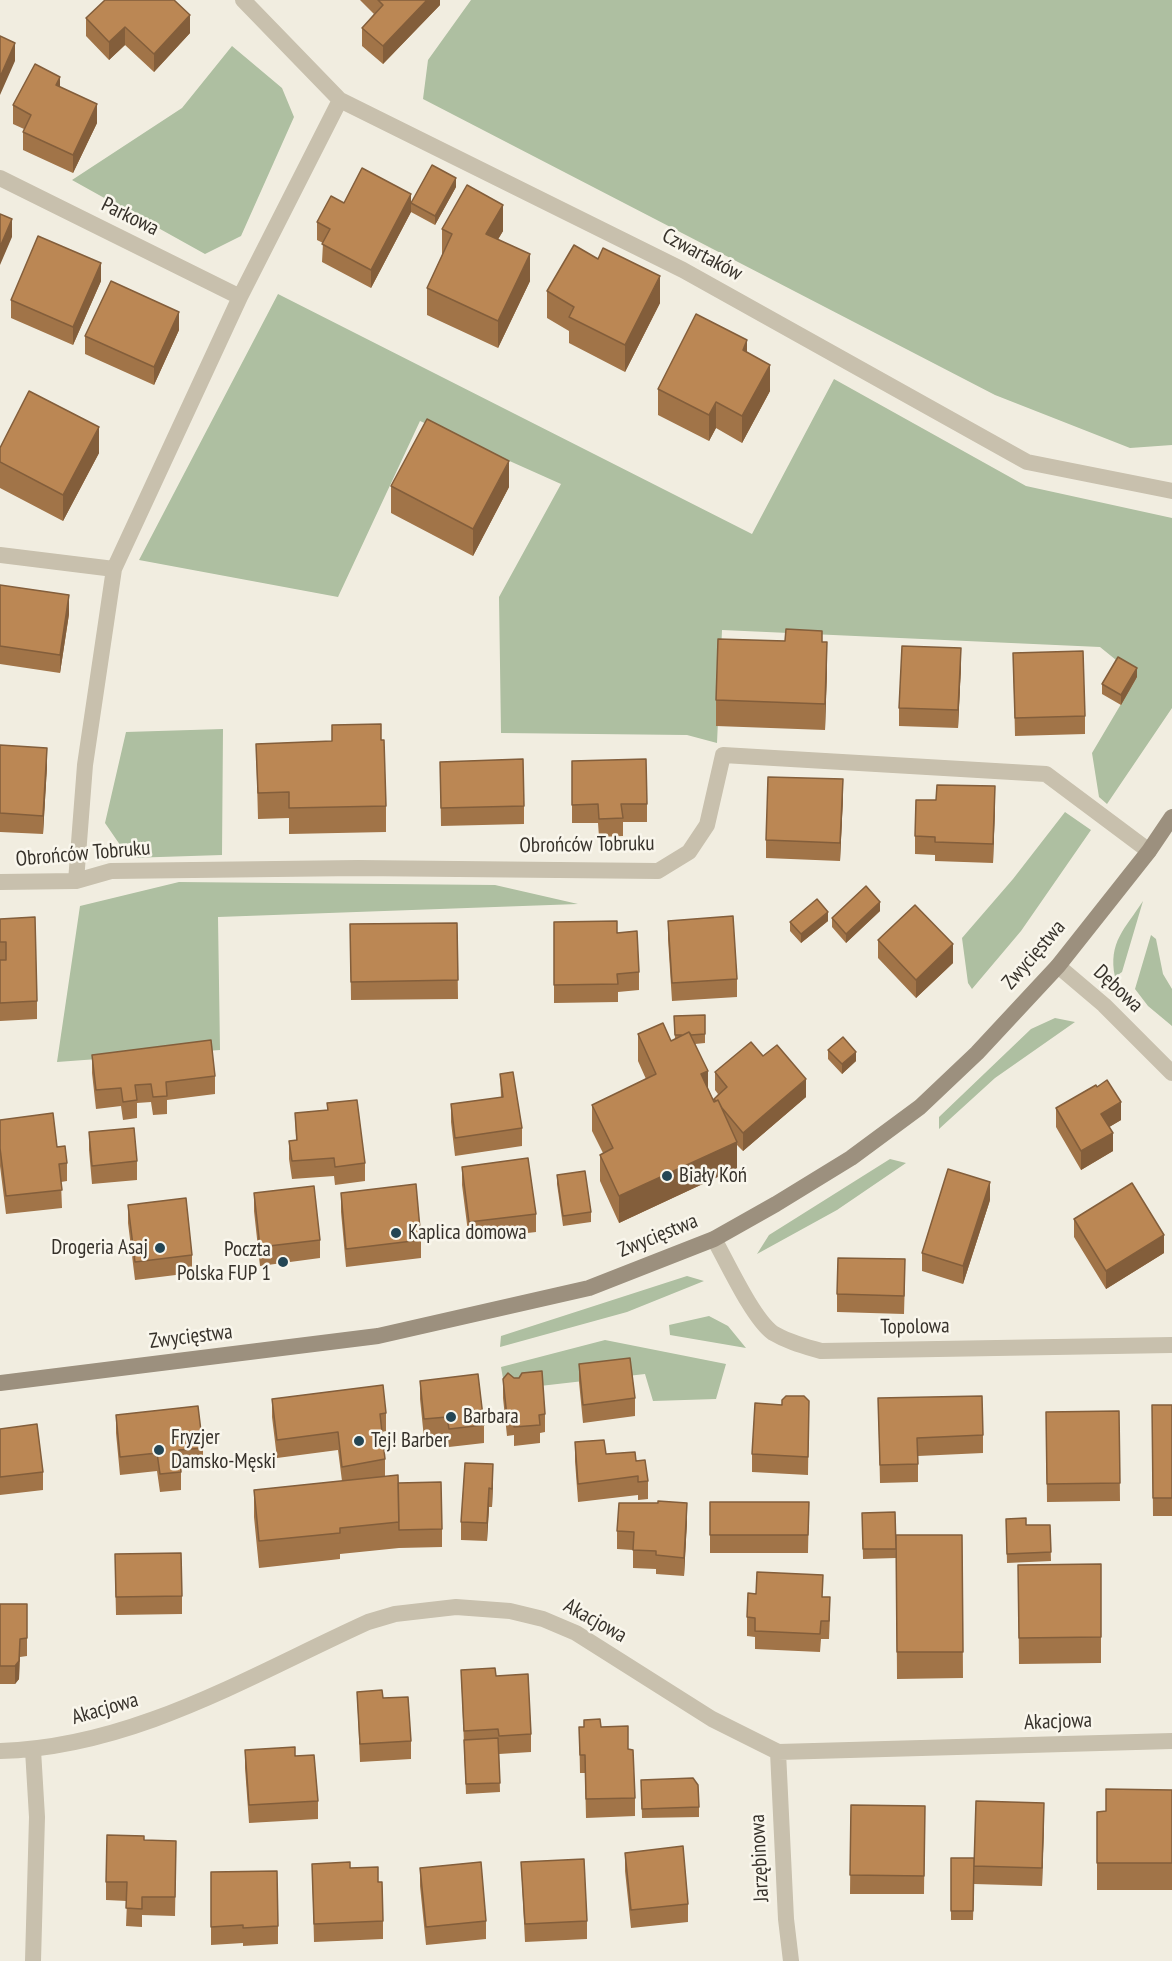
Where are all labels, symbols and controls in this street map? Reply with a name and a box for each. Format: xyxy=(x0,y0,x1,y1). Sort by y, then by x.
street label: Parkowa xyxy=(97,192,163,242)
street label: Czwartaków xyxy=(658,223,746,287)
street label: Obrońców Tobruku xyxy=(519,831,655,859)
street label: Obrońców Tobruku xyxy=(15,836,151,872)
street label: Zwycięstwa xyxy=(997,915,1071,995)
street label: Dębowa xyxy=(1088,960,1148,1018)
place label: Biały Koń xyxy=(679,1163,747,1189)
marker: Biały Koń xyxy=(660,1169,674,1183)
street label: Zwycięstwa xyxy=(615,1209,701,1263)
place label: Kaplica domowa xyxy=(408,1220,527,1246)
marker: Kaplica domowa xyxy=(389,1226,403,1240)
place label: Drogeria Asaj xyxy=(51,1235,148,1261)
place label: Poczta Polska FUP 1 xyxy=(177,1237,271,1287)
marker: Drogeria Asaj xyxy=(153,1241,167,1255)
marker: Poczta Polska FUP 1 xyxy=(276,1255,290,1269)
street label: Topolowa xyxy=(880,1314,950,1340)
street label: Zwycięstwa xyxy=(148,1319,234,1355)
place label: Barbara xyxy=(463,1404,519,1430)
marker: Barbara xyxy=(444,1410,458,1424)
place label: Fryzjer Damsko-Męski xyxy=(171,1425,276,1475)
place label: Tej! Barber xyxy=(371,1428,449,1454)
marker: Tej! Barber xyxy=(352,1434,366,1448)
marker: Fryzjer Damsko-Męski xyxy=(152,1443,166,1457)
street label: Akacjowa xyxy=(559,1593,631,1649)
street label: Akacjowa xyxy=(69,1687,141,1731)
street label: Akacjowa xyxy=(1024,1708,1092,1736)
street label: Jarzębinowa xyxy=(745,1814,775,1902)

